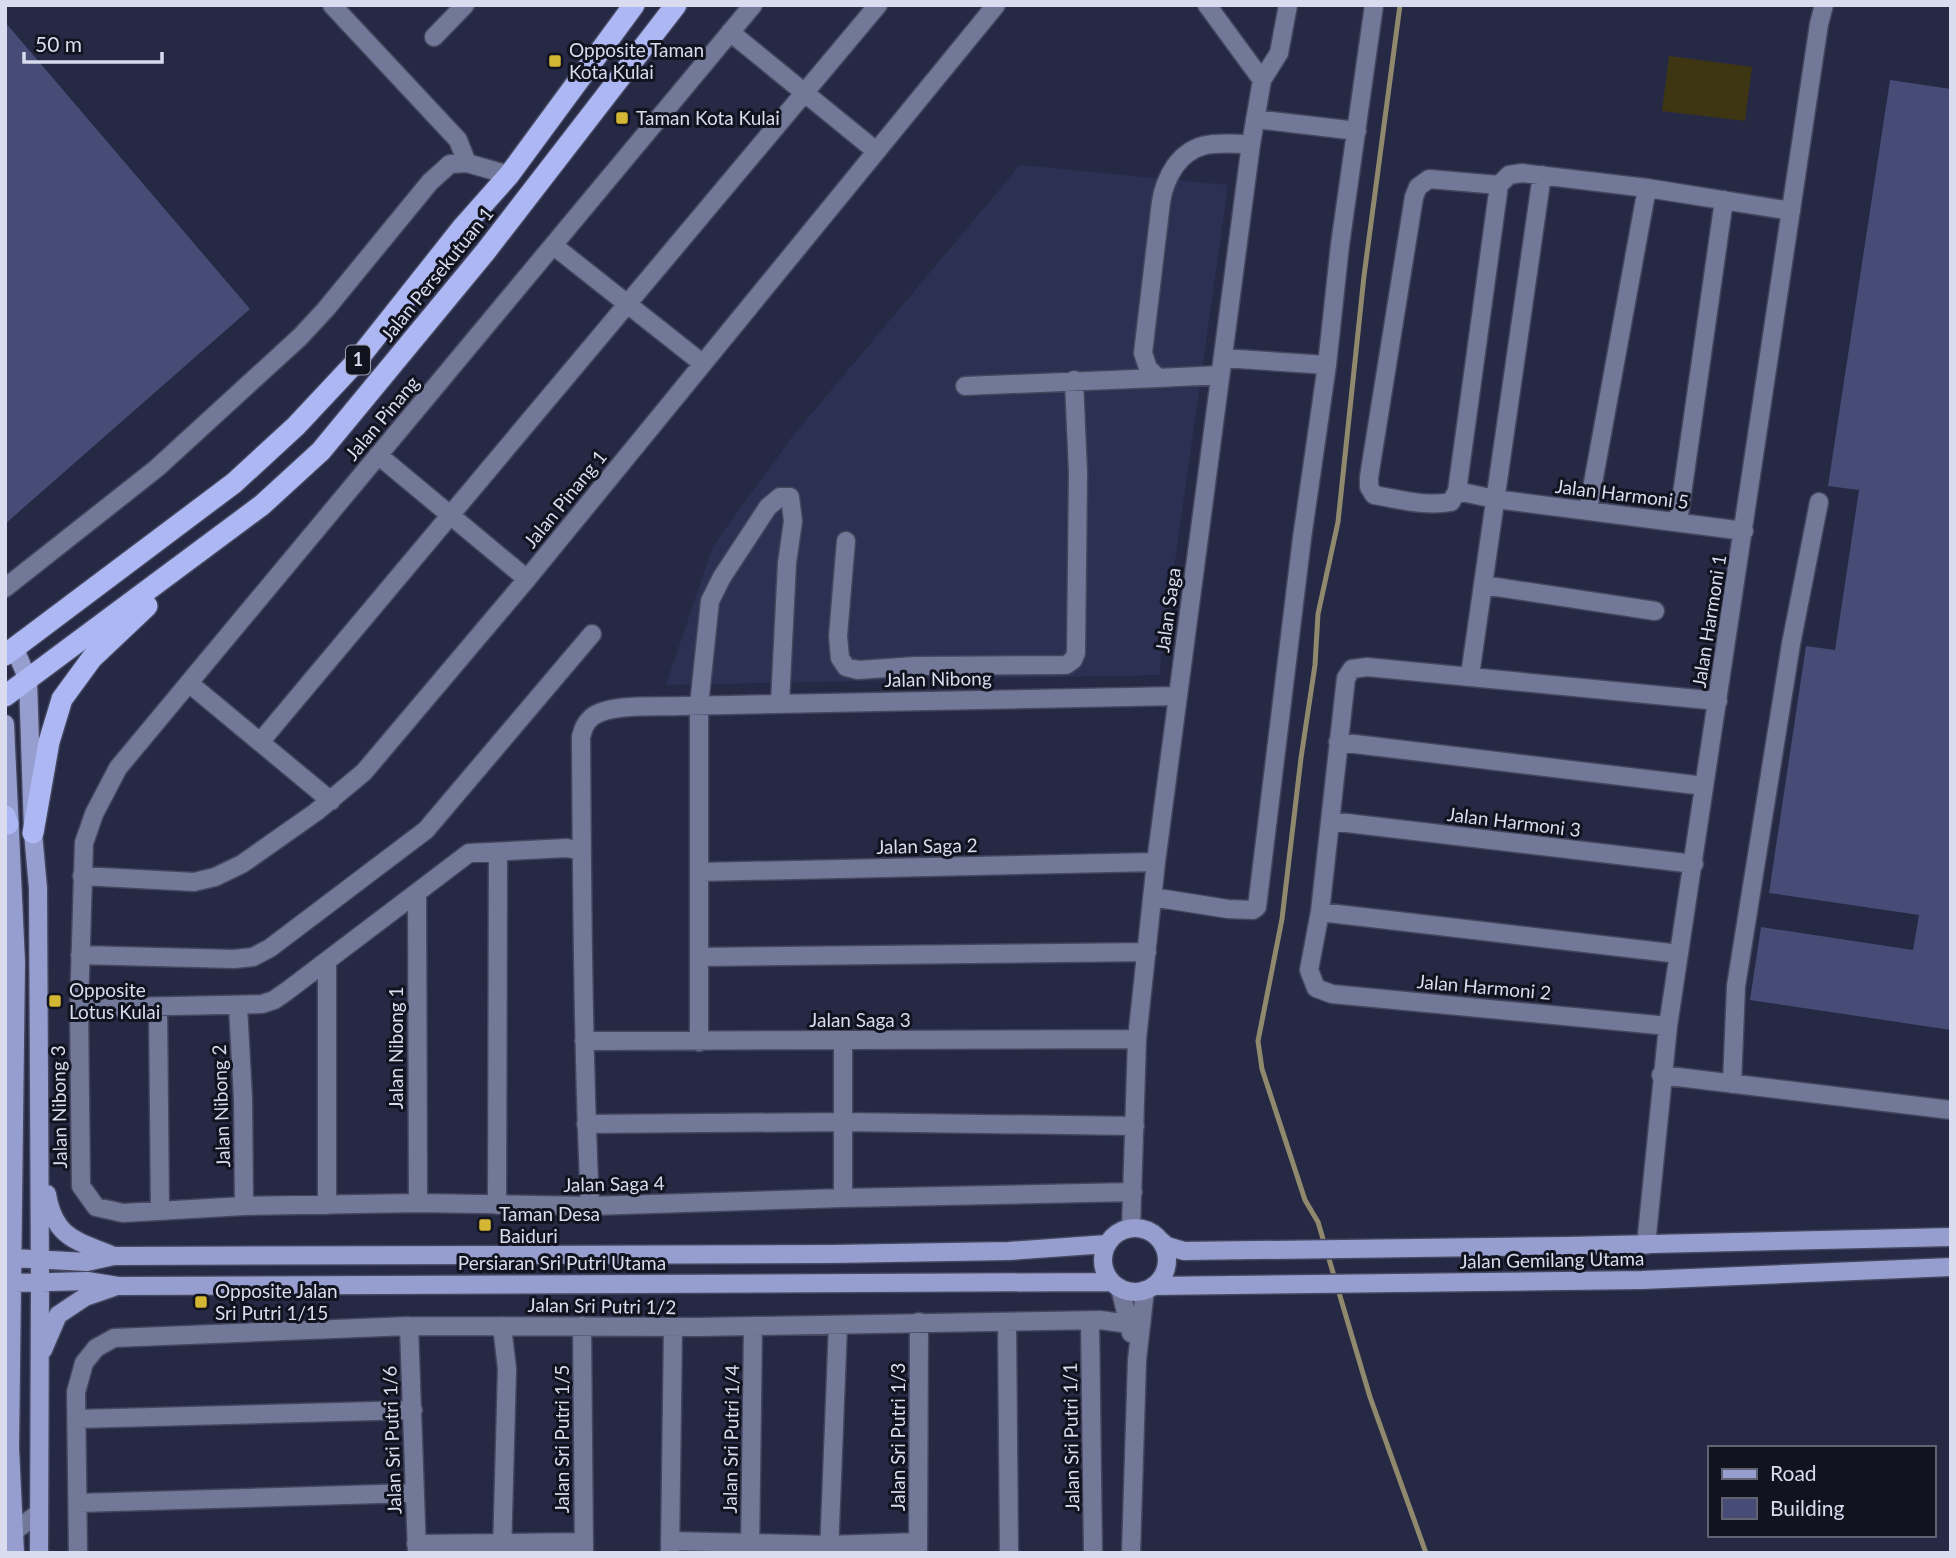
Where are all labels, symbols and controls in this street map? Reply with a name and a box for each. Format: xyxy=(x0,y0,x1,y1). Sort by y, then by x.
scale bar xyxy=(24,21,163,65)
text: 50 m xyxy=(35,31,82,56)
place label: Opposite Taman Kota Kulai xyxy=(569,38,704,83)
marker: Opposite Taman Kota Kulai xyxy=(547,53,563,69)
place label: Taman Kota Kulai xyxy=(636,106,780,129)
marker: Taman Kota Kulai xyxy=(614,110,630,126)
street label: Jalan Persekutuan 1 xyxy=(375,202,498,345)
road number: 1 xyxy=(346,346,370,374)
street label: Jalan Pinang xyxy=(340,371,424,464)
street label: Jalan Pinang 1 xyxy=(518,445,611,552)
street label: Jalan Harmoni 5 xyxy=(1554,474,1690,513)
street label: Jalan Harmoni 1 xyxy=(1687,553,1730,689)
street label: Jalan Saga xyxy=(1150,566,1185,654)
street label: Jalan Nibong xyxy=(884,666,992,691)
street label: Jalan Harmoni 3 xyxy=(1446,802,1582,841)
street label: Jalan Saga 2 xyxy=(876,833,978,858)
street label: Jalan Harmoni 2 xyxy=(1416,969,1552,1004)
place label: Opposite Lotus Kulai xyxy=(69,978,160,1023)
street label: Jalan Nibong 1 xyxy=(384,986,407,1110)
marker: Opposite Lotus Kulai xyxy=(47,993,63,1009)
street label: Jalan Saga 3 xyxy=(809,1008,911,1031)
street label: Jalan Nibong 2 xyxy=(207,1044,234,1168)
street label: Jalan Nibong 3 xyxy=(46,1045,71,1169)
street label: Jalan Saga 4 xyxy=(563,1171,665,1196)
place label: Taman Desa Baiduri xyxy=(499,1202,600,1247)
marker: Taman Desa Baiduri xyxy=(477,1217,493,1233)
street label: Jalan Gemilang Utama xyxy=(1459,1246,1645,1273)
street label: Persiaran Sri Putri Utama xyxy=(458,1251,666,1274)
place label: Opposite Jalan Sri Putri 1/15 xyxy=(215,1279,338,1324)
street label: Jalan Sri Putri 1/2 xyxy=(528,1293,677,1318)
marker: Opposite Jalan Sri Putri 1/15 xyxy=(193,1294,209,1310)
street label: Jalan Sri Putri 1/3 xyxy=(886,1363,909,1511)
street label: Jalan Sri Putri 1/1 xyxy=(1058,1363,1083,1512)
street label: Jalan Sri Putri 1/4 xyxy=(718,1364,743,1513)
street label: Jalan Sri Putri 1/6 xyxy=(377,1365,406,1515)
street label: Jalan Sri Putri 1/5 xyxy=(550,1365,573,1513)
legend xyxy=(1708,1446,1935,1537)
text: Road xyxy=(1770,1460,1817,1485)
text: Building xyxy=(1770,1495,1845,1520)

